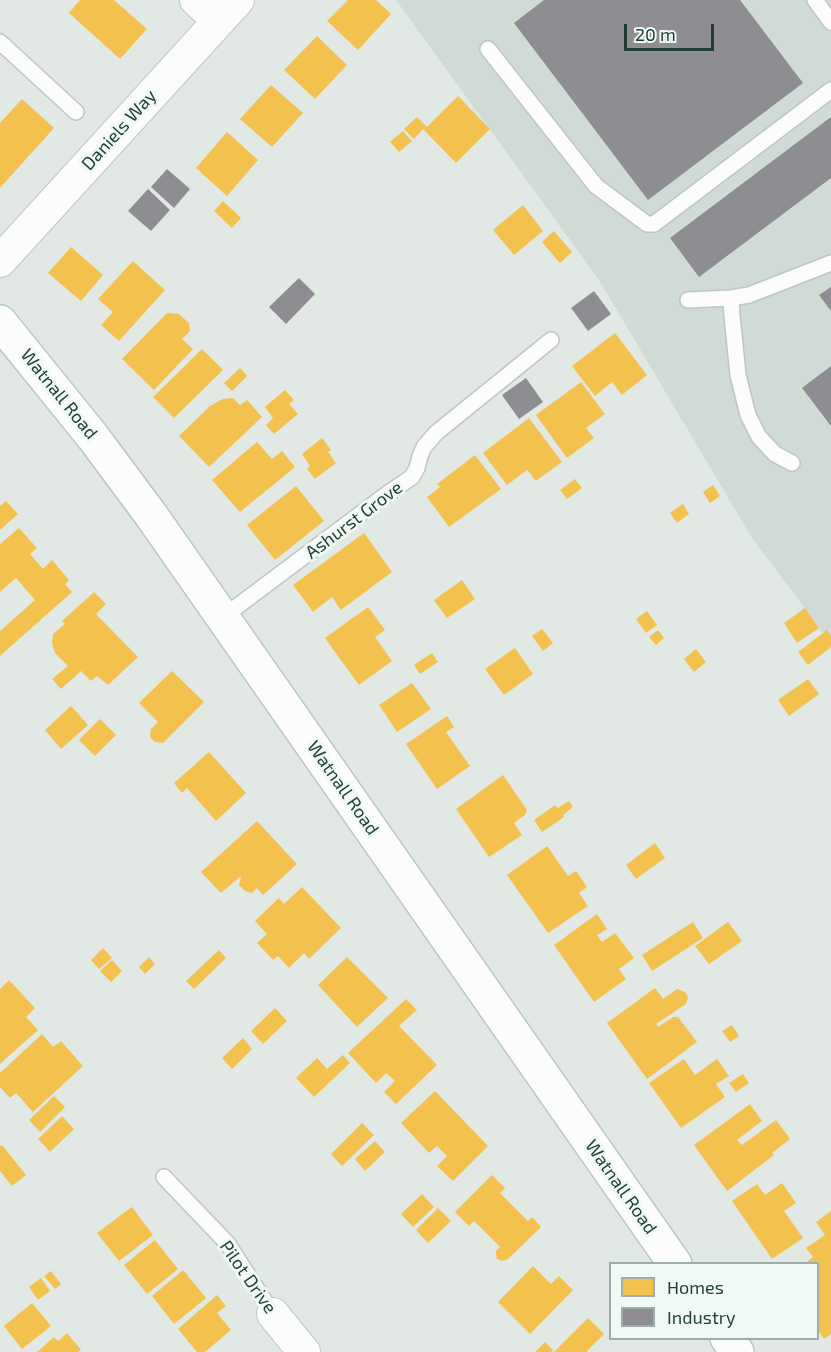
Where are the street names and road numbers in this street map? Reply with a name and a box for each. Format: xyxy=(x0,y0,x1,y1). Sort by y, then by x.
street label: Daniels Way xyxy=(77,85,161,175)
street label: Watnall Road xyxy=(16,344,102,444)
street label: Ashurst Grove xyxy=(301,477,407,563)
street label: Watnall Road xyxy=(303,737,383,839)
street label: Watnall Road xyxy=(581,1136,661,1238)
street label: Pilot Drive xyxy=(215,1236,281,1318)

